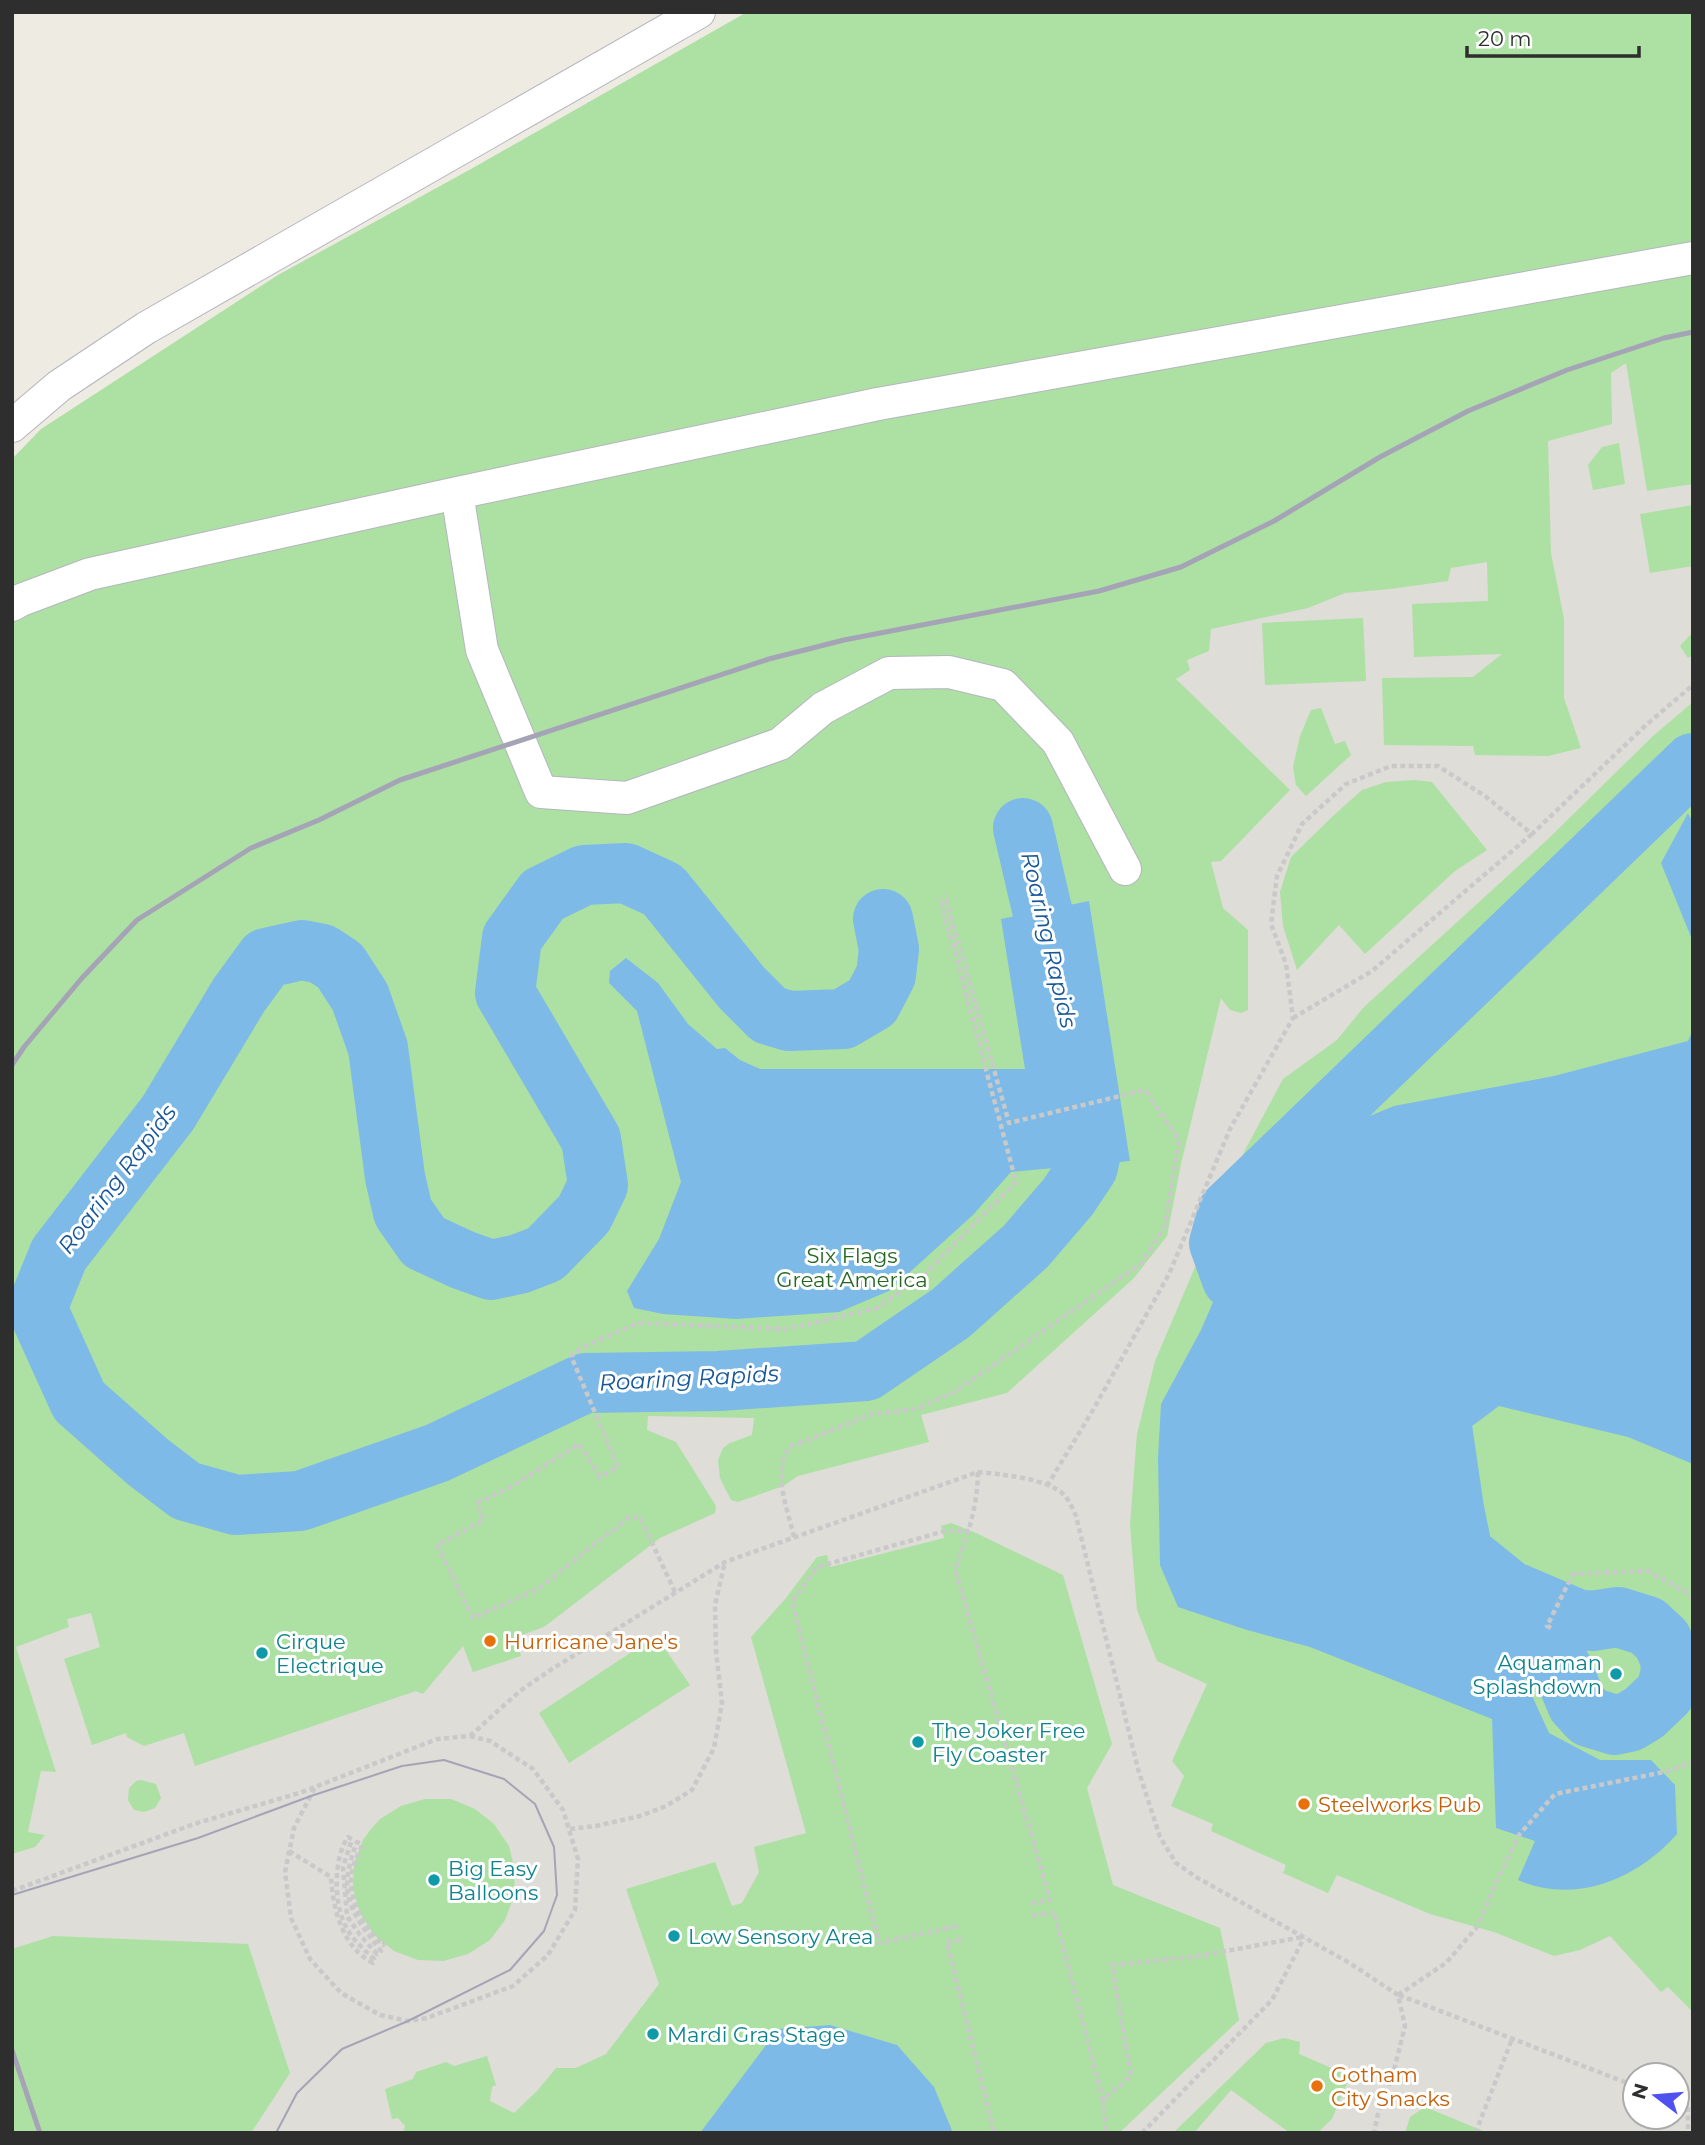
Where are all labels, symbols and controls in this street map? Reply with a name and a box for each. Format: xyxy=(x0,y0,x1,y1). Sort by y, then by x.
scale bar xyxy=(1467,14,1638,58)
text: 20 m xyxy=(1478,26,1532,51)
water label: Roaring Rapids xyxy=(1015,849,1083,1031)
water label: Roaring Rapids xyxy=(52,1099,182,1259)
park label: Six Flags Great America xyxy=(776,1243,928,1292)
water label: Roaring Rapids xyxy=(598,1359,780,1397)
place label: Cirque Electrique xyxy=(276,1629,384,1678)
place label: Hurricane Jane's xyxy=(504,1629,678,1654)
marker: Hurricane Jane's xyxy=(482,1633,498,1649)
marker: Cirque Electrique xyxy=(254,1645,270,1661)
place label: Aquaman Splashdown xyxy=(1473,1650,1602,1699)
marker: Aquaman Splashdown xyxy=(1608,1666,1624,1682)
place label: The Joker Free Fly Coaster xyxy=(932,1718,1085,1767)
marker: The Joker Free Fly Coaster xyxy=(910,1734,926,1750)
place label: Steelworks Pub xyxy=(1318,1792,1481,1817)
marker: Steelworks Pub xyxy=(1296,1796,1312,1812)
place label: Big Easy Balloons xyxy=(448,1856,538,1905)
marker: Big Easy Balloons xyxy=(426,1872,442,1888)
place label: Low Sensory Area xyxy=(688,1924,873,1949)
marker: Low Sensory Area xyxy=(666,1928,682,1944)
place label: Mardi Gras Stage xyxy=(667,2022,845,2047)
marker: Mardi Gras Stage xyxy=(645,2026,661,2042)
north arrow xyxy=(1621,2061,1691,2131)
place label: Gotham City Snacks xyxy=(1331,2062,1450,2111)
marker: Gotham City Snacks xyxy=(1309,2078,1325,2094)
text: N xyxy=(1627,2081,1653,2102)

